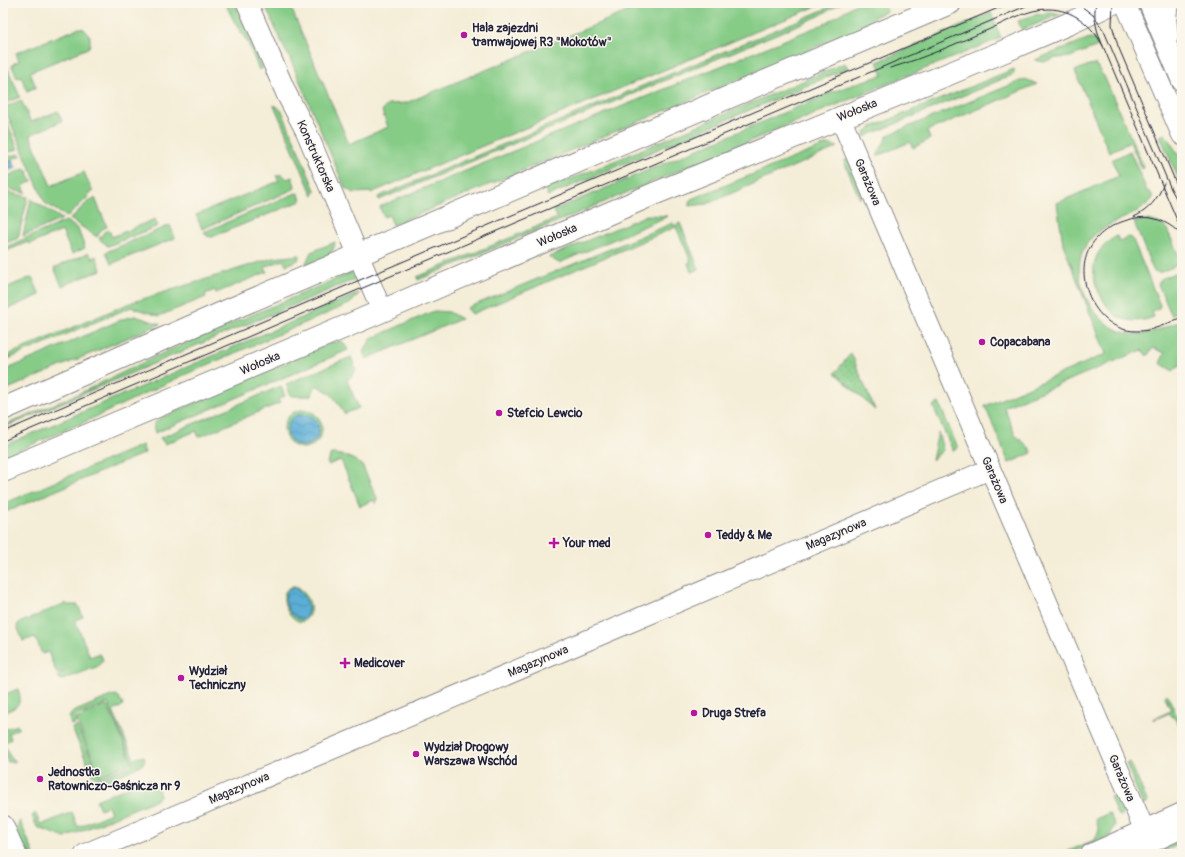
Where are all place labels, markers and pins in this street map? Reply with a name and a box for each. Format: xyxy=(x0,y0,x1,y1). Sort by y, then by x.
place label: Hala zajezdni tramwajowej R3 "Mokotów" xyxy=(471,21,612,50)
marker: Hala zajezdni tramwajowej R3 "Mokotów" xyxy=(459,30,469,40)
place label: Copacabana xyxy=(990,335,1051,350)
marker: Copacabana xyxy=(977,337,987,347)
place label: Stefcio Lewcio xyxy=(507,406,583,421)
marker: Stefcio Lewcio xyxy=(494,408,504,418)
place label: Teddy & Me xyxy=(715,528,773,543)
marker: Teddy & Me xyxy=(703,530,713,540)
place label: Your med xyxy=(562,536,611,551)
marker: Your med xyxy=(548,537,560,549)
place label: Medicover xyxy=(354,656,405,671)
marker: Medicover xyxy=(339,657,351,669)
place label: Wydział Techniczny xyxy=(188,664,246,693)
marker: Wydział Techniczny xyxy=(176,673,186,683)
place label: Druga Strefa xyxy=(702,706,766,721)
marker: Druga Strefa xyxy=(689,708,699,718)
place label: Wydział Drogowy Warszawa Wschód xyxy=(424,740,517,769)
marker: Wydział Drogowy Warszawa Wschód xyxy=(411,749,421,759)
place label: Jednostka Ratowniczo-Gaśnicza nr 9 xyxy=(48,765,180,794)
marker: Jednostka Ratowniczo-Gaśnicza nr 9 xyxy=(35,774,45,784)

